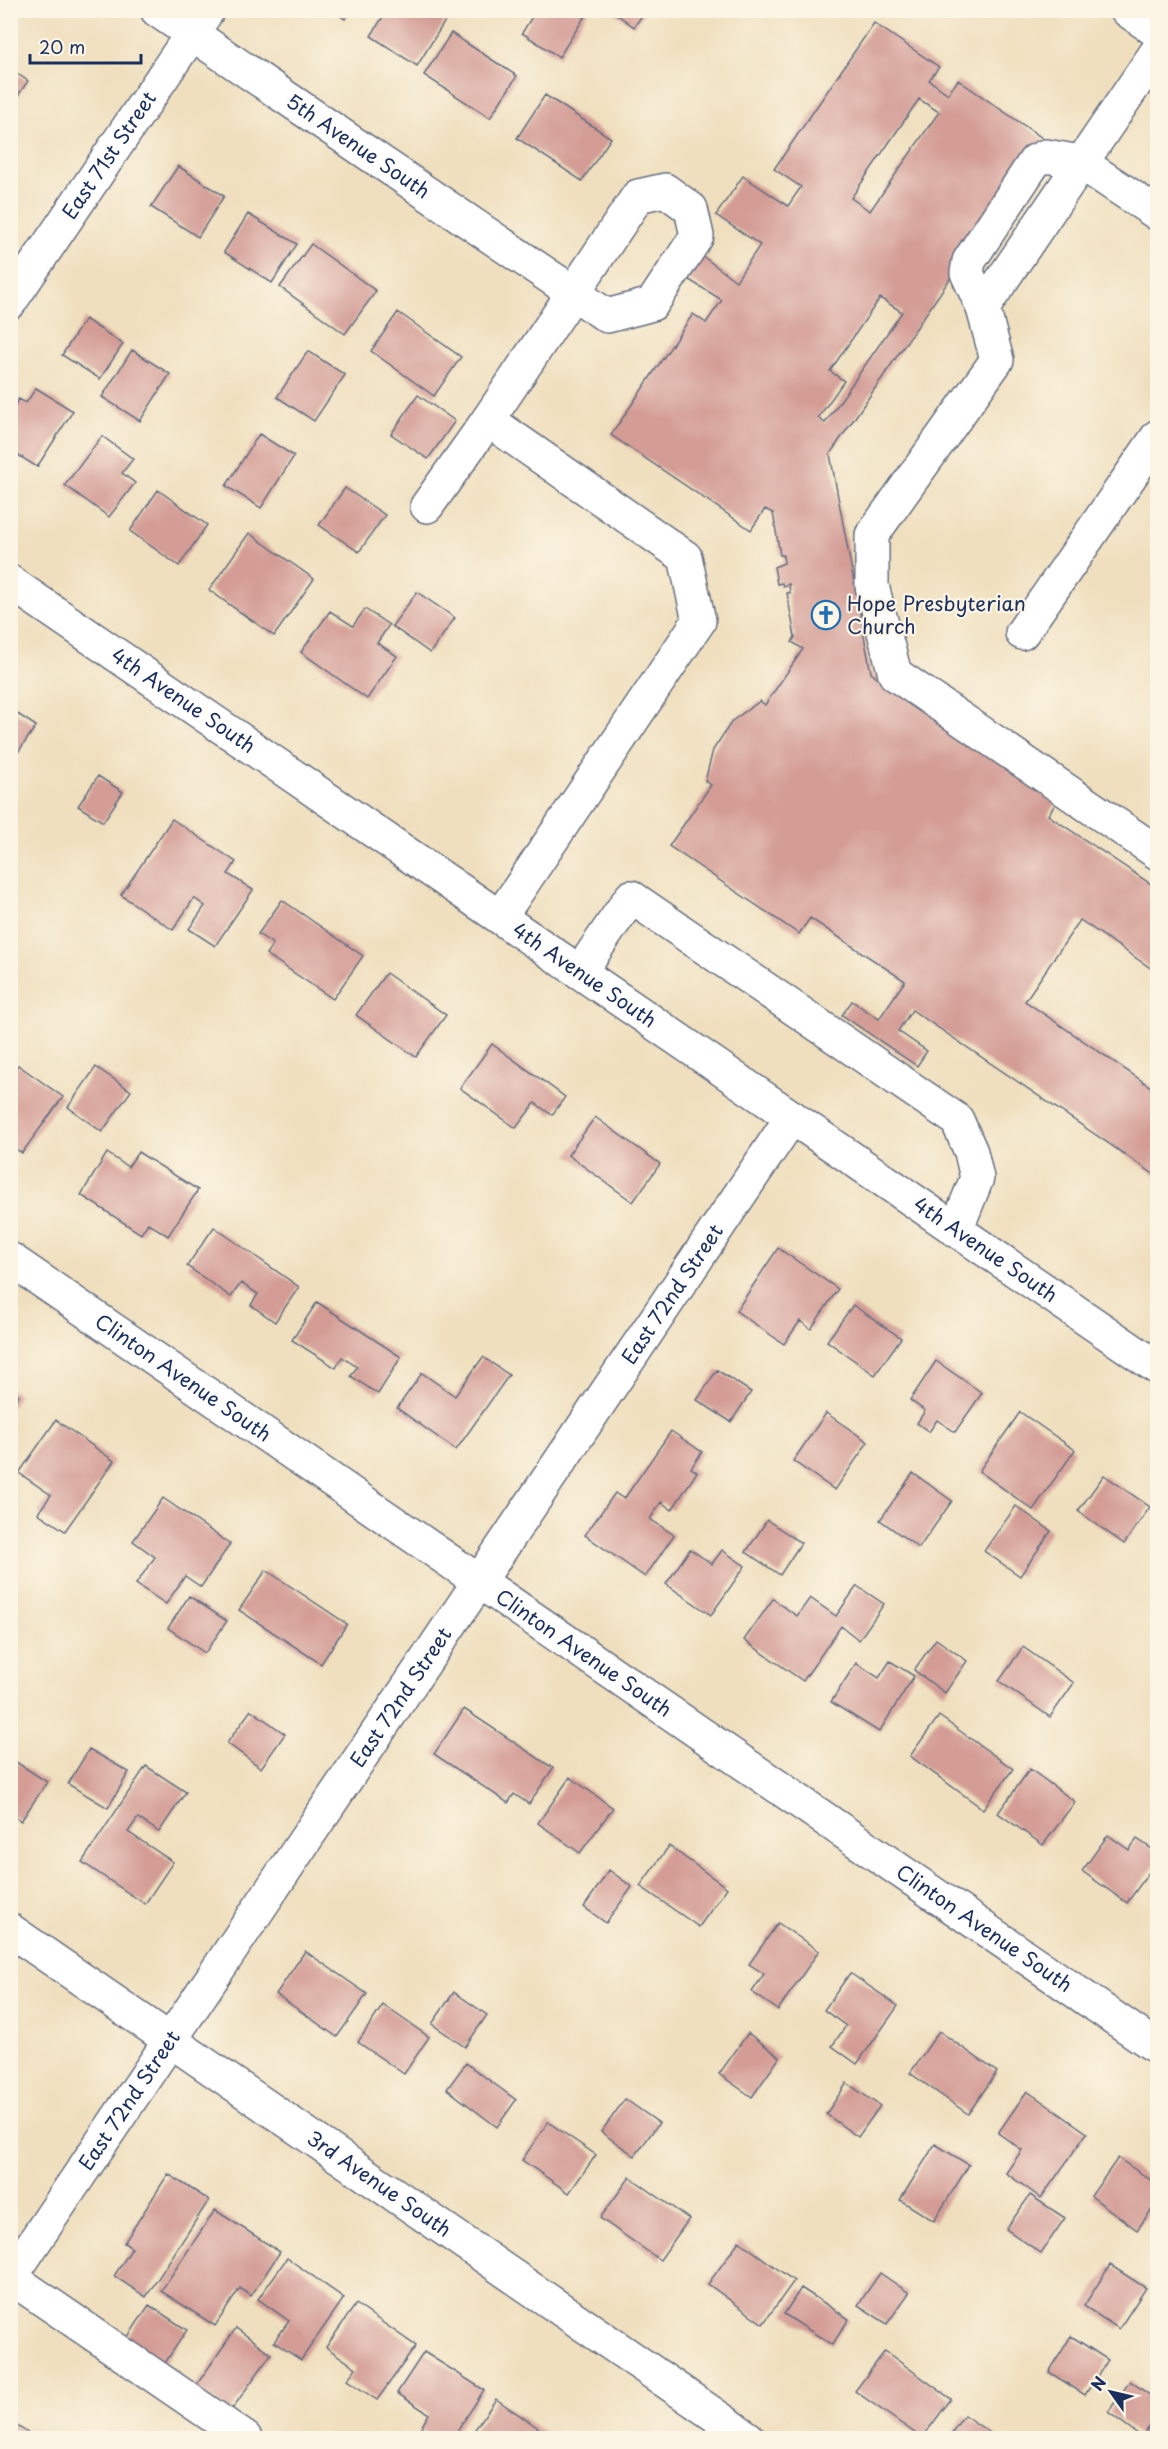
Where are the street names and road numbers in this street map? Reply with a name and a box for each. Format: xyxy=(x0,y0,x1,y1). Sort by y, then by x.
street label: East 71st Street xyxy=(54,85,163,225)
street label: 5th Avenue South xyxy=(281,86,437,205)
street label: 4th Avenue South xyxy=(106,640,262,760)
street label: 4th Avenue South xyxy=(507,914,663,1034)
street label: 4th Avenue South xyxy=(908,1189,1064,1309)
street label: East 72nd Street xyxy=(614,1218,730,1370)
street label: Clinton Avenue South xyxy=(89,1306,278,1448)
street label: Clinton Avenue South xyxy=(490,1581,678,1724)
street label: East 72nd Street xyxy=(342,1621,458,1773)
street label: Clinton Avenue South xyxy=(890,1856,1079,1999)
street label: East 72nd Street xyxy=(71,2024,187,2176)
street label: 3rd Avenue South xyxy=(301,2123,458,2244)

